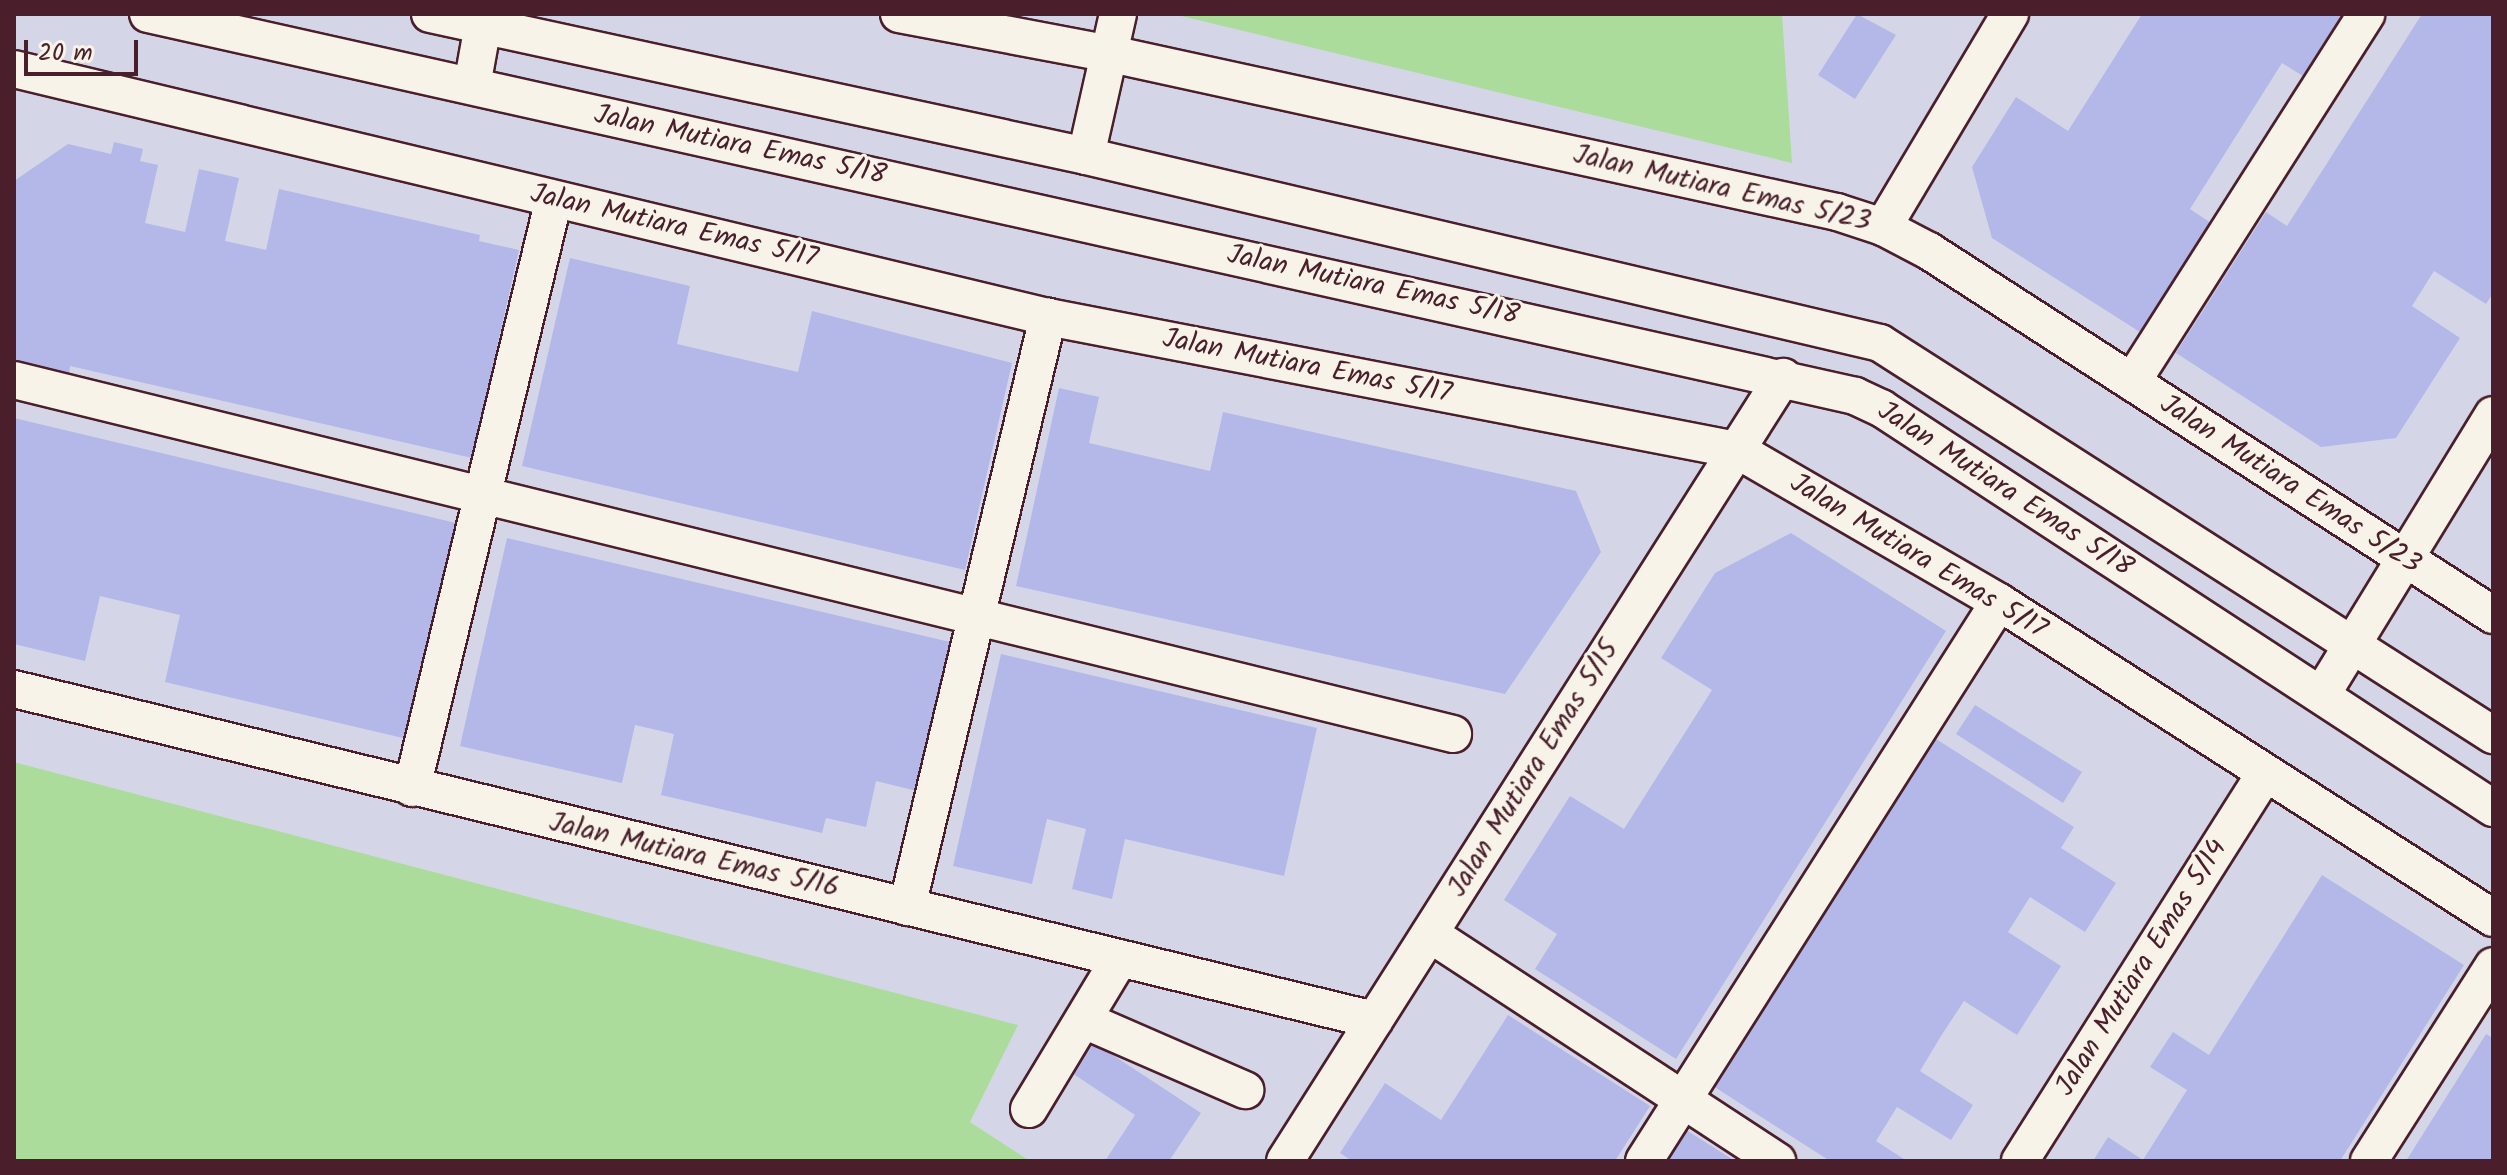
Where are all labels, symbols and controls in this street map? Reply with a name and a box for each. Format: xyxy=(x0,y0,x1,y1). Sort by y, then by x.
scale bar xyxy=(28,24,142,74)
text: 20 m xyxy=(38,34,93,73)
street label: Jalan Mutiara Emas 5/18 xyxy=(591,99,889,193)
street label: Jalan Mutiara Emas 5/23 xyxy=(1570,138,1874,240)
street label: Jalan Mutiara Emas 5/17 xyxy=(527,178,821,276)
street label: Jalan Mutiara Emas 5/18 xyxy=(1224,239,1522,333)
street label: Jalan Mutiara Emas 5/17 xyxy=(1160,322,1454,412)
street label: Jalan Mutiara Emas 5/23 xyxy=(2153,388,2427,582)
street label: Jalan Mutiara Emas 5/18 xyxy=(1871,395,2139,585)
street label: Jalan Mutiara Emas 5/17 xyxy=(1783,467,2053,647)
street label: Jalan Mutiara Emas 5/15 xyxy=(1441,635,1627,903)
street label: Jalan Mutiara Emas 5/16 xyxy=(546,806,842,906)
street label: Jalan Mutiara Emas 5/14 xyxy=(2049,833,2235,1103)

